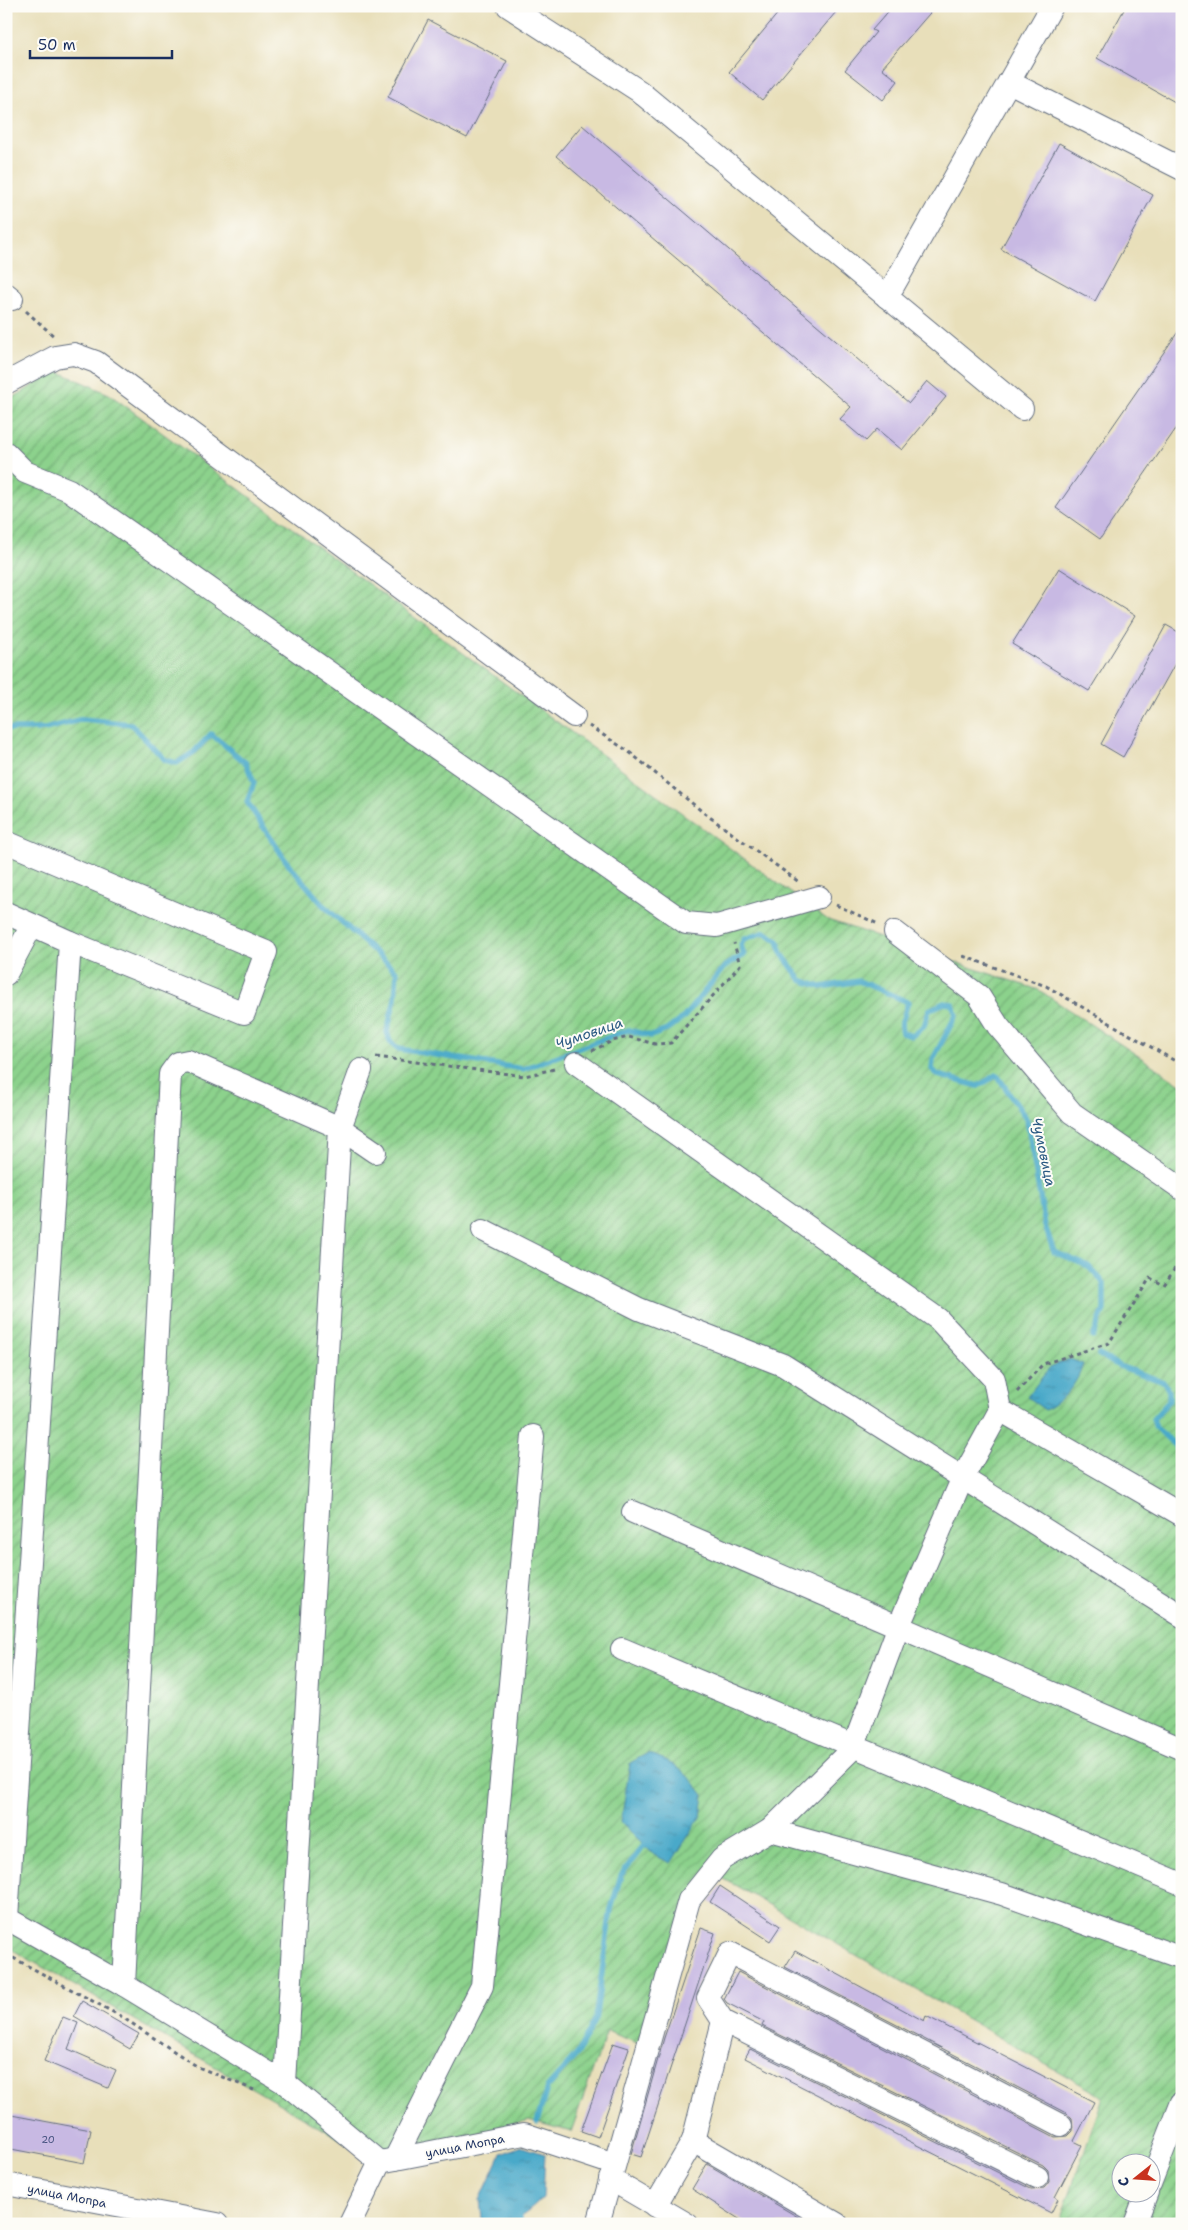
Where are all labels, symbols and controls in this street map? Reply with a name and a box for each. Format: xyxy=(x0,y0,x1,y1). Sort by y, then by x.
scale bar xyxy=(30,28,172,60)
text: 50 m xyxy=(38,35,76,55)
water label: Чумовица xyxy=(553,1013,625,1053)
water label: Чумовица xyxy=(1028,1116,1060,1188)
street label: улица Мопра xyxy=(424,2130,506,2162)
house number: 20 xyxy=(41,2133,55,2146)
north arrow xyxy=(1110,2152,1160,2202)
text: С xyxy=(1114,2175,1133,2189)
street label: улица Мопра xyxy=(26,2180,108,2212)

